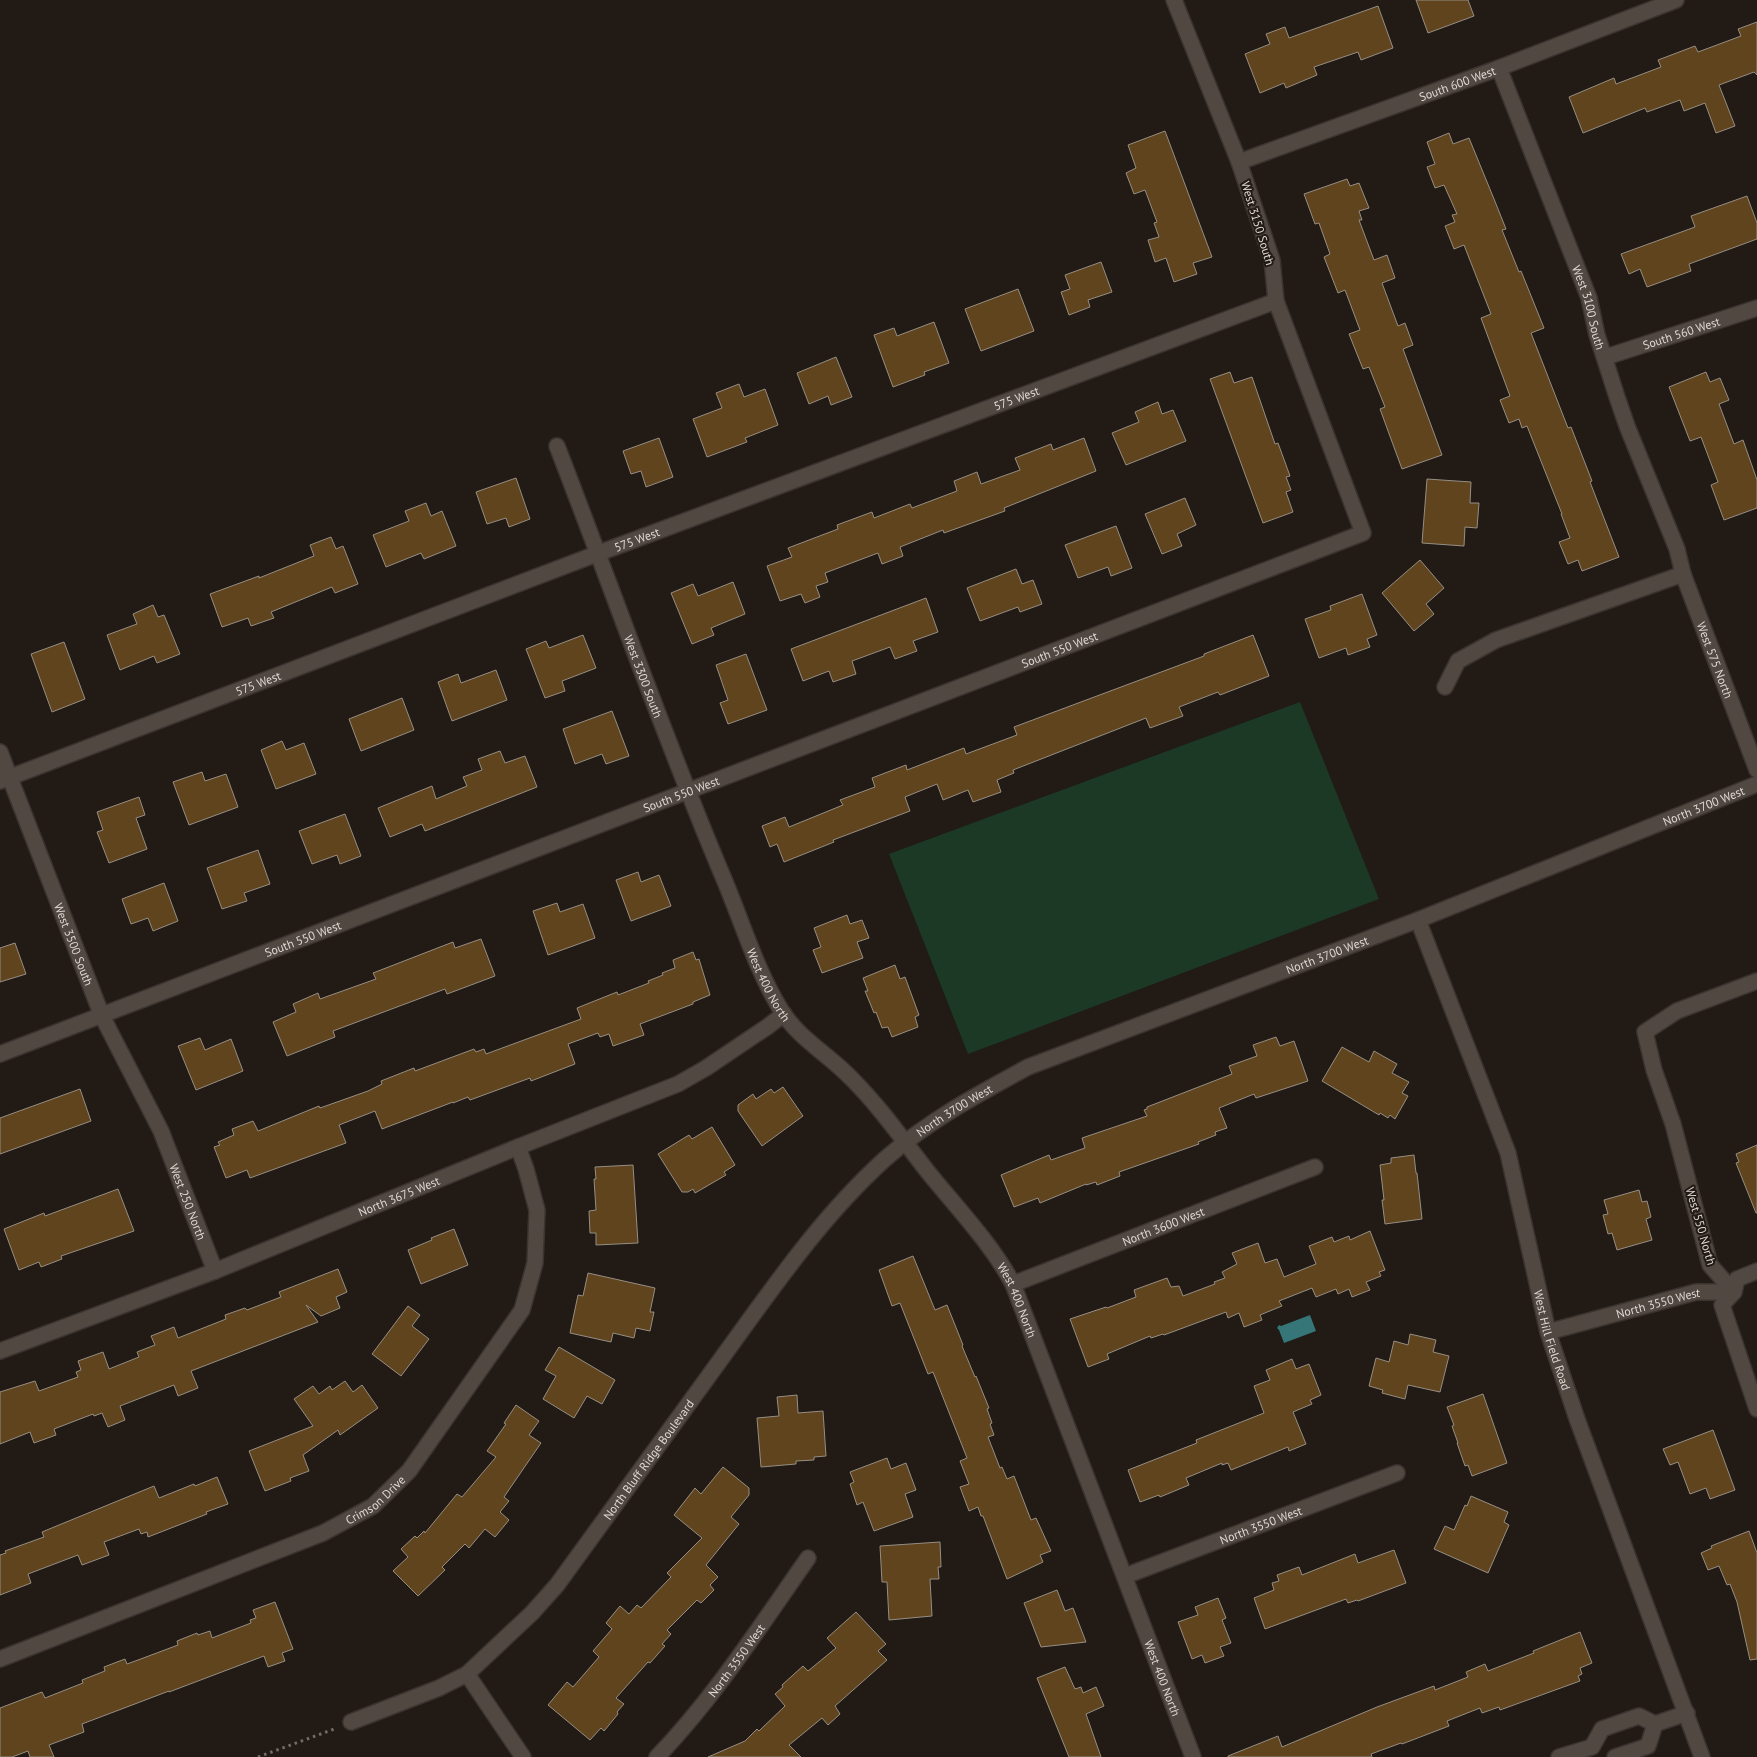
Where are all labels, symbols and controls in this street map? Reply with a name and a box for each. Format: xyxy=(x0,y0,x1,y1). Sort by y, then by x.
street label: South 600 West xyxy=(1417,62,1498,104)
street label: West 3150 South xyxy=(1238,179,1278,267)
street label: West 3100 South xyxy=(1569,263,1609,351)
street label: South 560 West xyxy=(1641,313,1722,352)
street label: 575 West xyxy=(991,382,1041,413)
street label: 575 West xyxy=(612,524,661,554)
street label: West 575 North xyxy=(1694,620,1737,700)
street label: South 550 West xyxy=(1019,628,1100,670)
street label: West 3300 South xyxy=(621,633,666,720)
street label: 575 West xyxy=(233,667,283,698)
street label: South 550 West xyxy=(641,772,721,815)
street label: North 3700 West xyxy=(1660,782,1747,829)
street label: West 3500 South xyxy=(52,901,97,988)
street label: South 550 West xyxy=(262,917,343,960)
street label: North 3700 West xyxy=(1284,932,1370,977)
street label: West 400 North xyxy=(744,946,794,1024)
street label: North 3700 West xyxy=(913,1081,995,1139)
street label: West 250 North xyxy=(167,1161,210,1242)
street label: North 3675 West xyxy=(356,1172,442,1219)
street label: West 550 North xyxy=(1683,1185,1719,1267)
street label: North 3600 West xyxy=(1120,1203,1206,1248)
street label: West 400 North xyxy=(995,1260,1040,1340)
street label: North 3550 West xyxy=(1614,1285,1700,1321)
street label: West Hill Field Road xyxy=(1531,1288,1574,1392)
street label: North Bluff Ridge Boulevard xyxy=(600,1396,697,1522)
street label: Crimson Drive xyxy=(343,1472,408,1527)
street label: North 3550 West xyxy=(1217,1502,1304,1547)
street label: North 3550 West xyxy=(704,1621,768,1700)
street label: West 400 North xyxy=(1142,1638,1184,1718)

